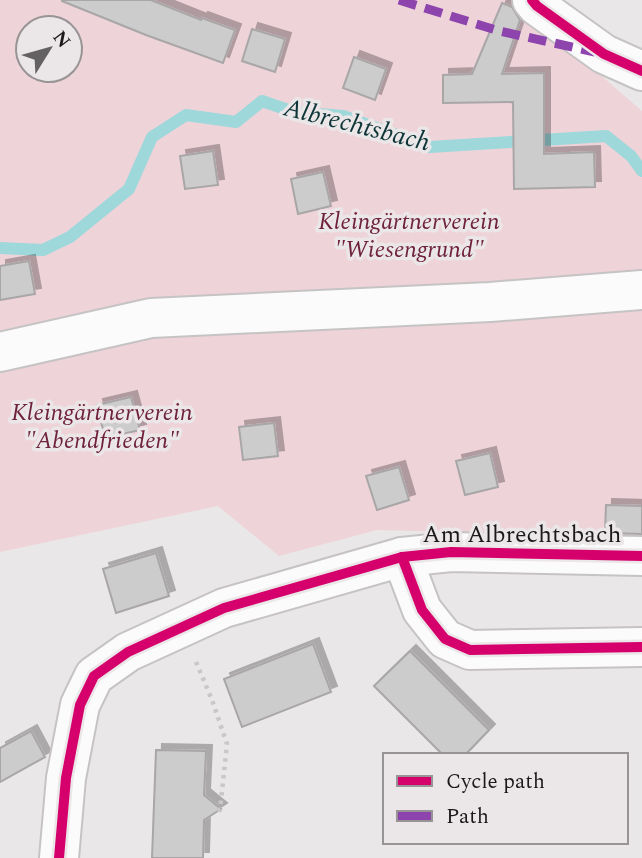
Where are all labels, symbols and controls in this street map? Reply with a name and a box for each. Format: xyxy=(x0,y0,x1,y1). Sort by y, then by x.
north arrow xyxy=(14,14,84,84)
text: N xyxy=(45,25,78,55)
water label: Albrechtsbach xyxy=(279,87,434,162)
park label: Kleingärtnerverein "Wiesengrund" xyxy=(318,204,500,268)
park label: Kleingärtnerverein "Abendfrieden" xyxy=(11,395,193,459)
street label: Am Albrechtsbach xyxy=(423,517,621,553)
legend xyxy=(383,753,628,844)
text: Cycle path xyxy=(446,766,545,798)
text: Path xyxy=(446,801,489,833)

